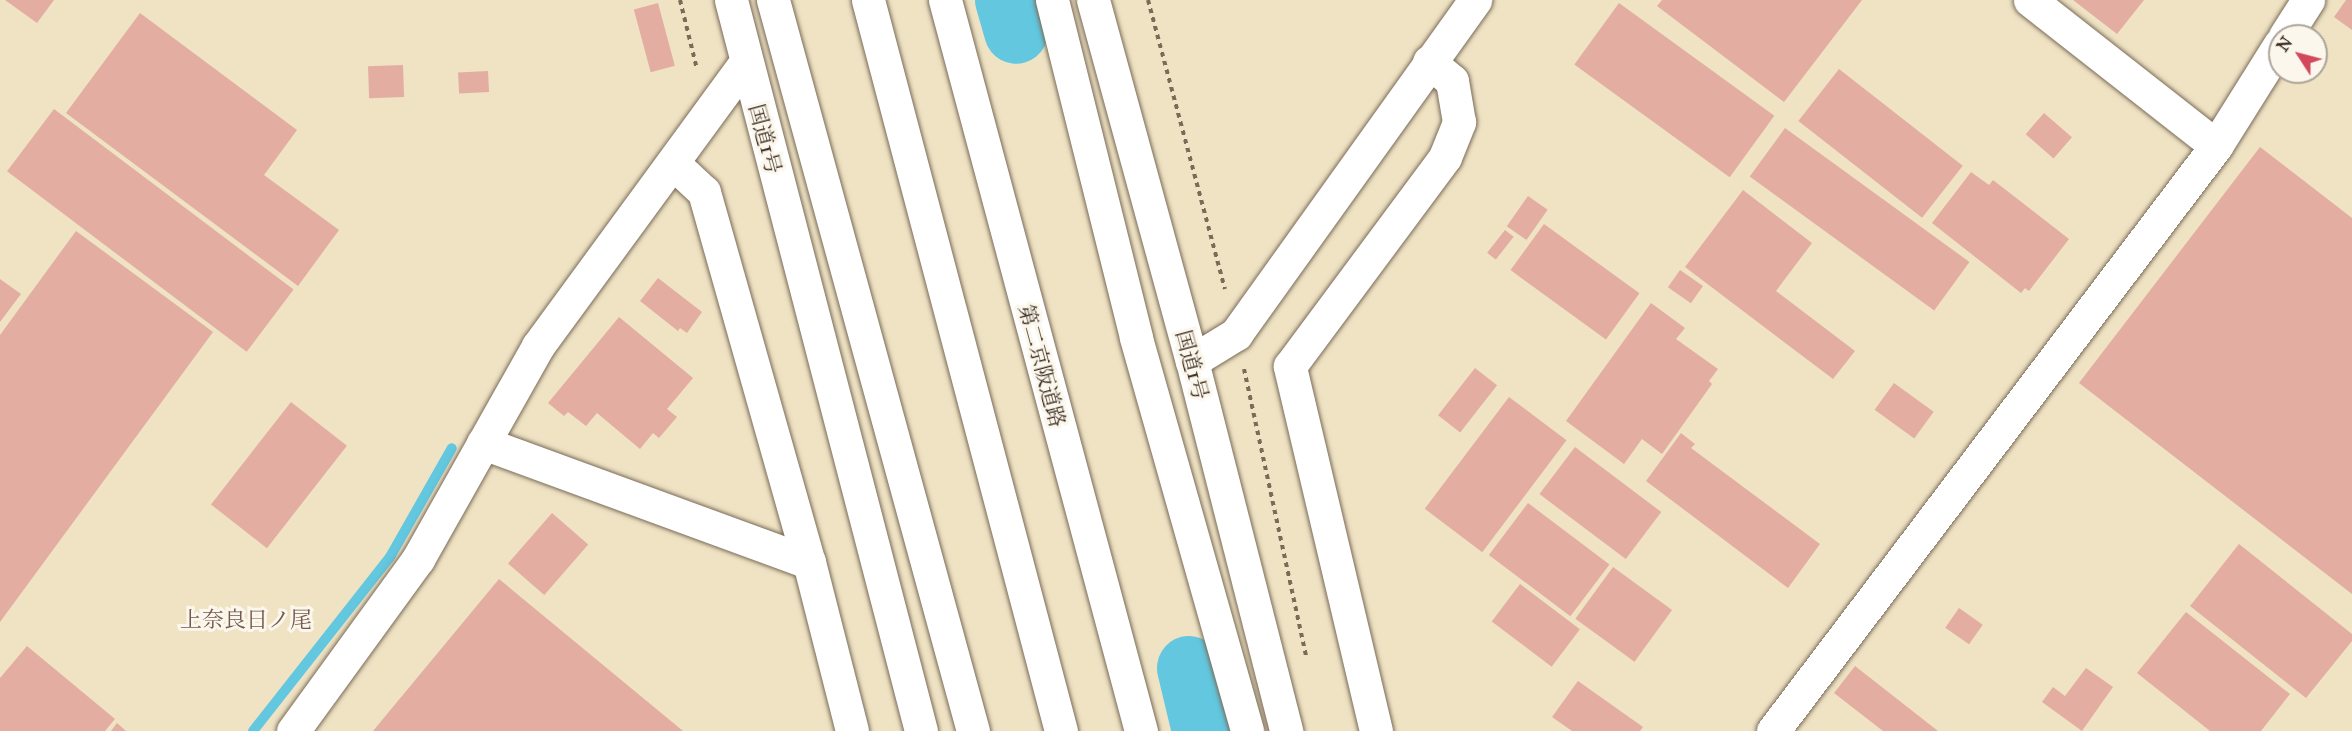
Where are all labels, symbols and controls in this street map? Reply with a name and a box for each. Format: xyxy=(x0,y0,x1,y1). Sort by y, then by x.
north arrow xyxy=(2268,24,2328,84)
text: N xyxy=(2273,33,2296,55)
street label: 国道1号 xyxy=(744,101,786,177)
street label: 第二京阪道路 xyxy=(1014,302,1070,430)
street label: 国道1号 xyxy=(1171,327,1213,403)
district label: 上奈良日ノ尾 xyxy=(180,607,312,633)

